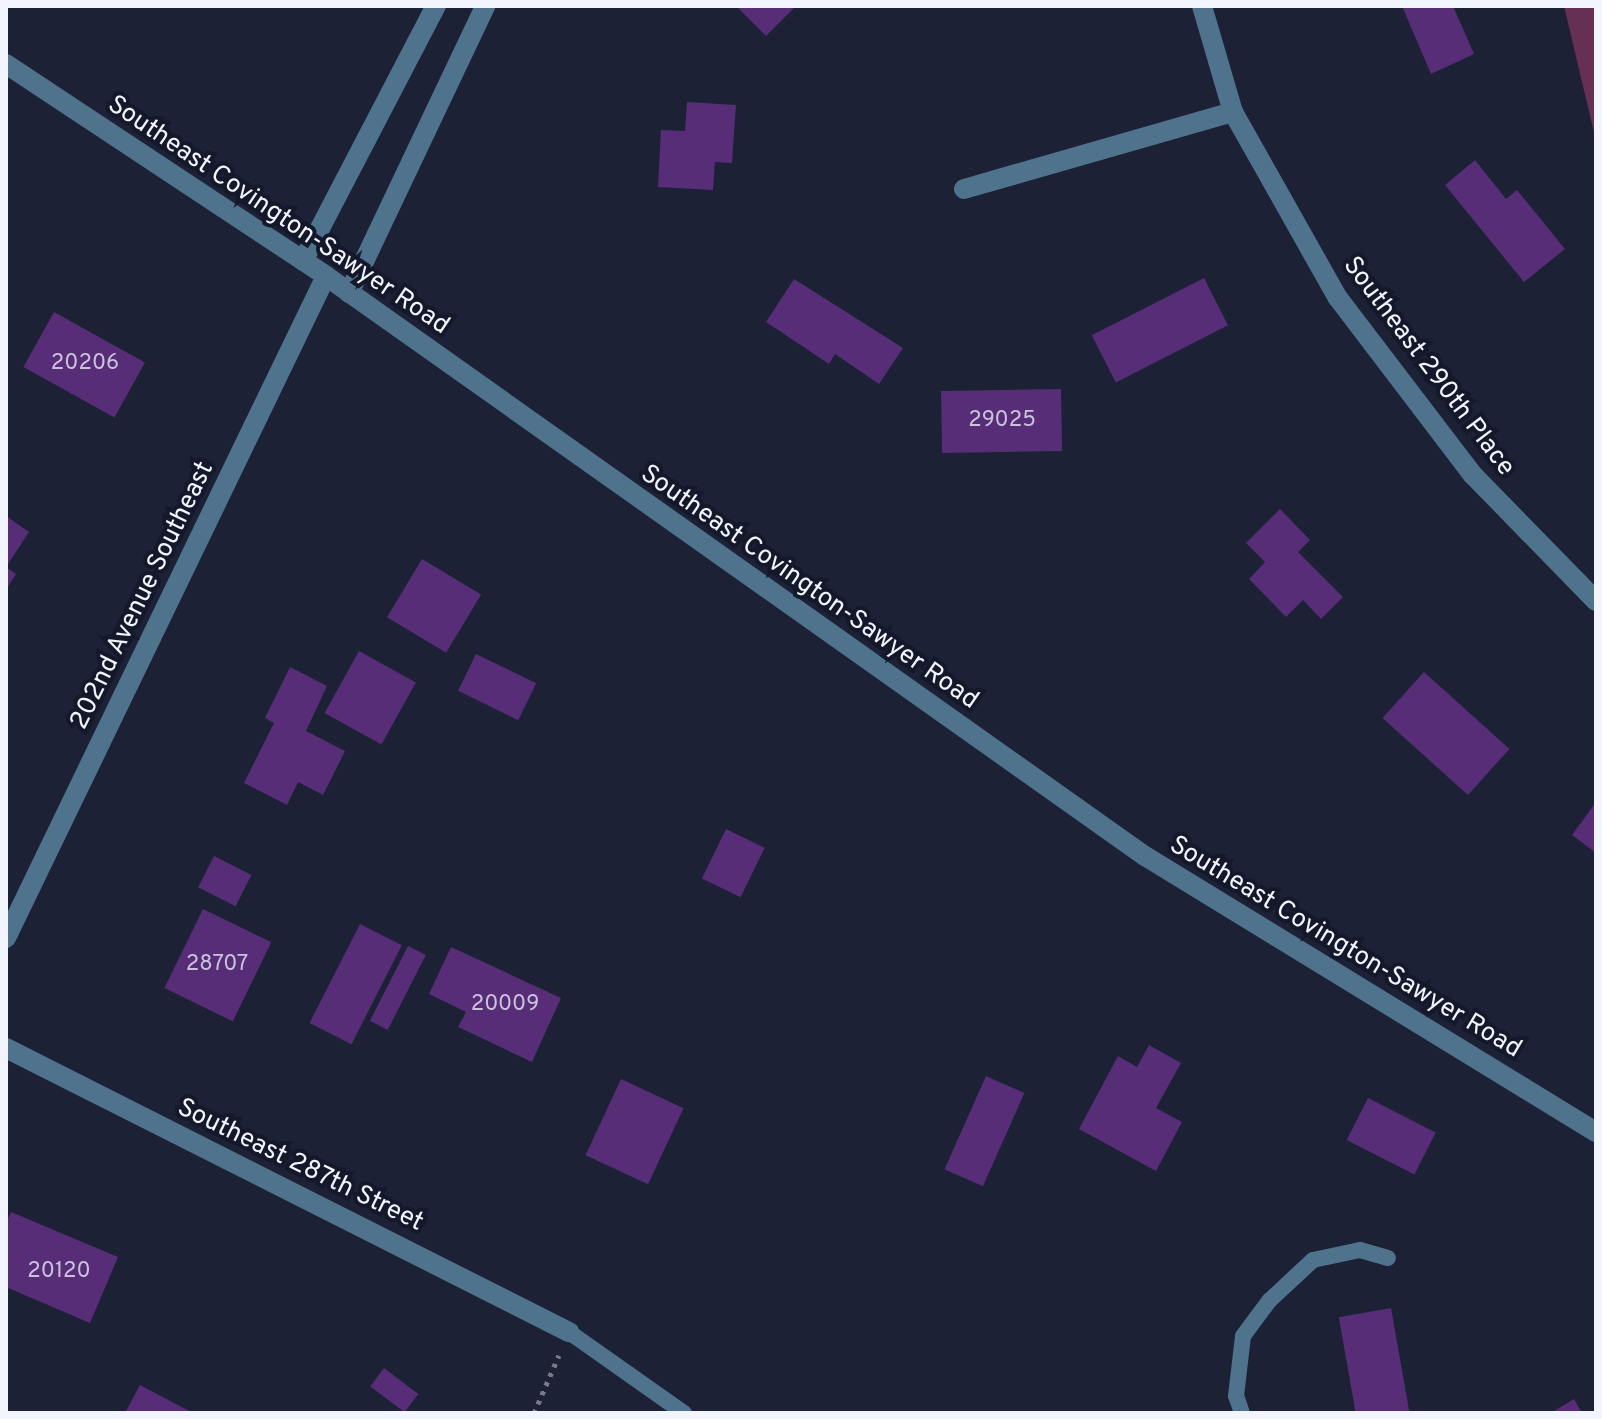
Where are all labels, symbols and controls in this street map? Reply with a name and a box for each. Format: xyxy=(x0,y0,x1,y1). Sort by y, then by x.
street label: Southeast Covington-Sawyer Road xyxy=(101,90,455,342)
street label: Southeast 290th Place xyxy=(1335,251,1521,483)
house number: 20206 xyxy=(51,351,119,377)
house number: 29025 xyxy=(968,408,1036,434)
street label: 202nd Avenue Southeast xyxy=(64,457,222,735)
street label: Southeast Covington-Sawyer Road xyxy=(634,459,984,717)
street label: Southeast Covington-Sawyer Road xyxy=(1163,830,1527,1066)
house number: 28707 xyxy=(186,952,248,978)
house number: 20009 xyxy=(471,992,539,1018)
street label: Southeast 287th Street xyxy=(172,1093,428,1239)
house number: 20120 xyxy=(27,1259,91,1285)

